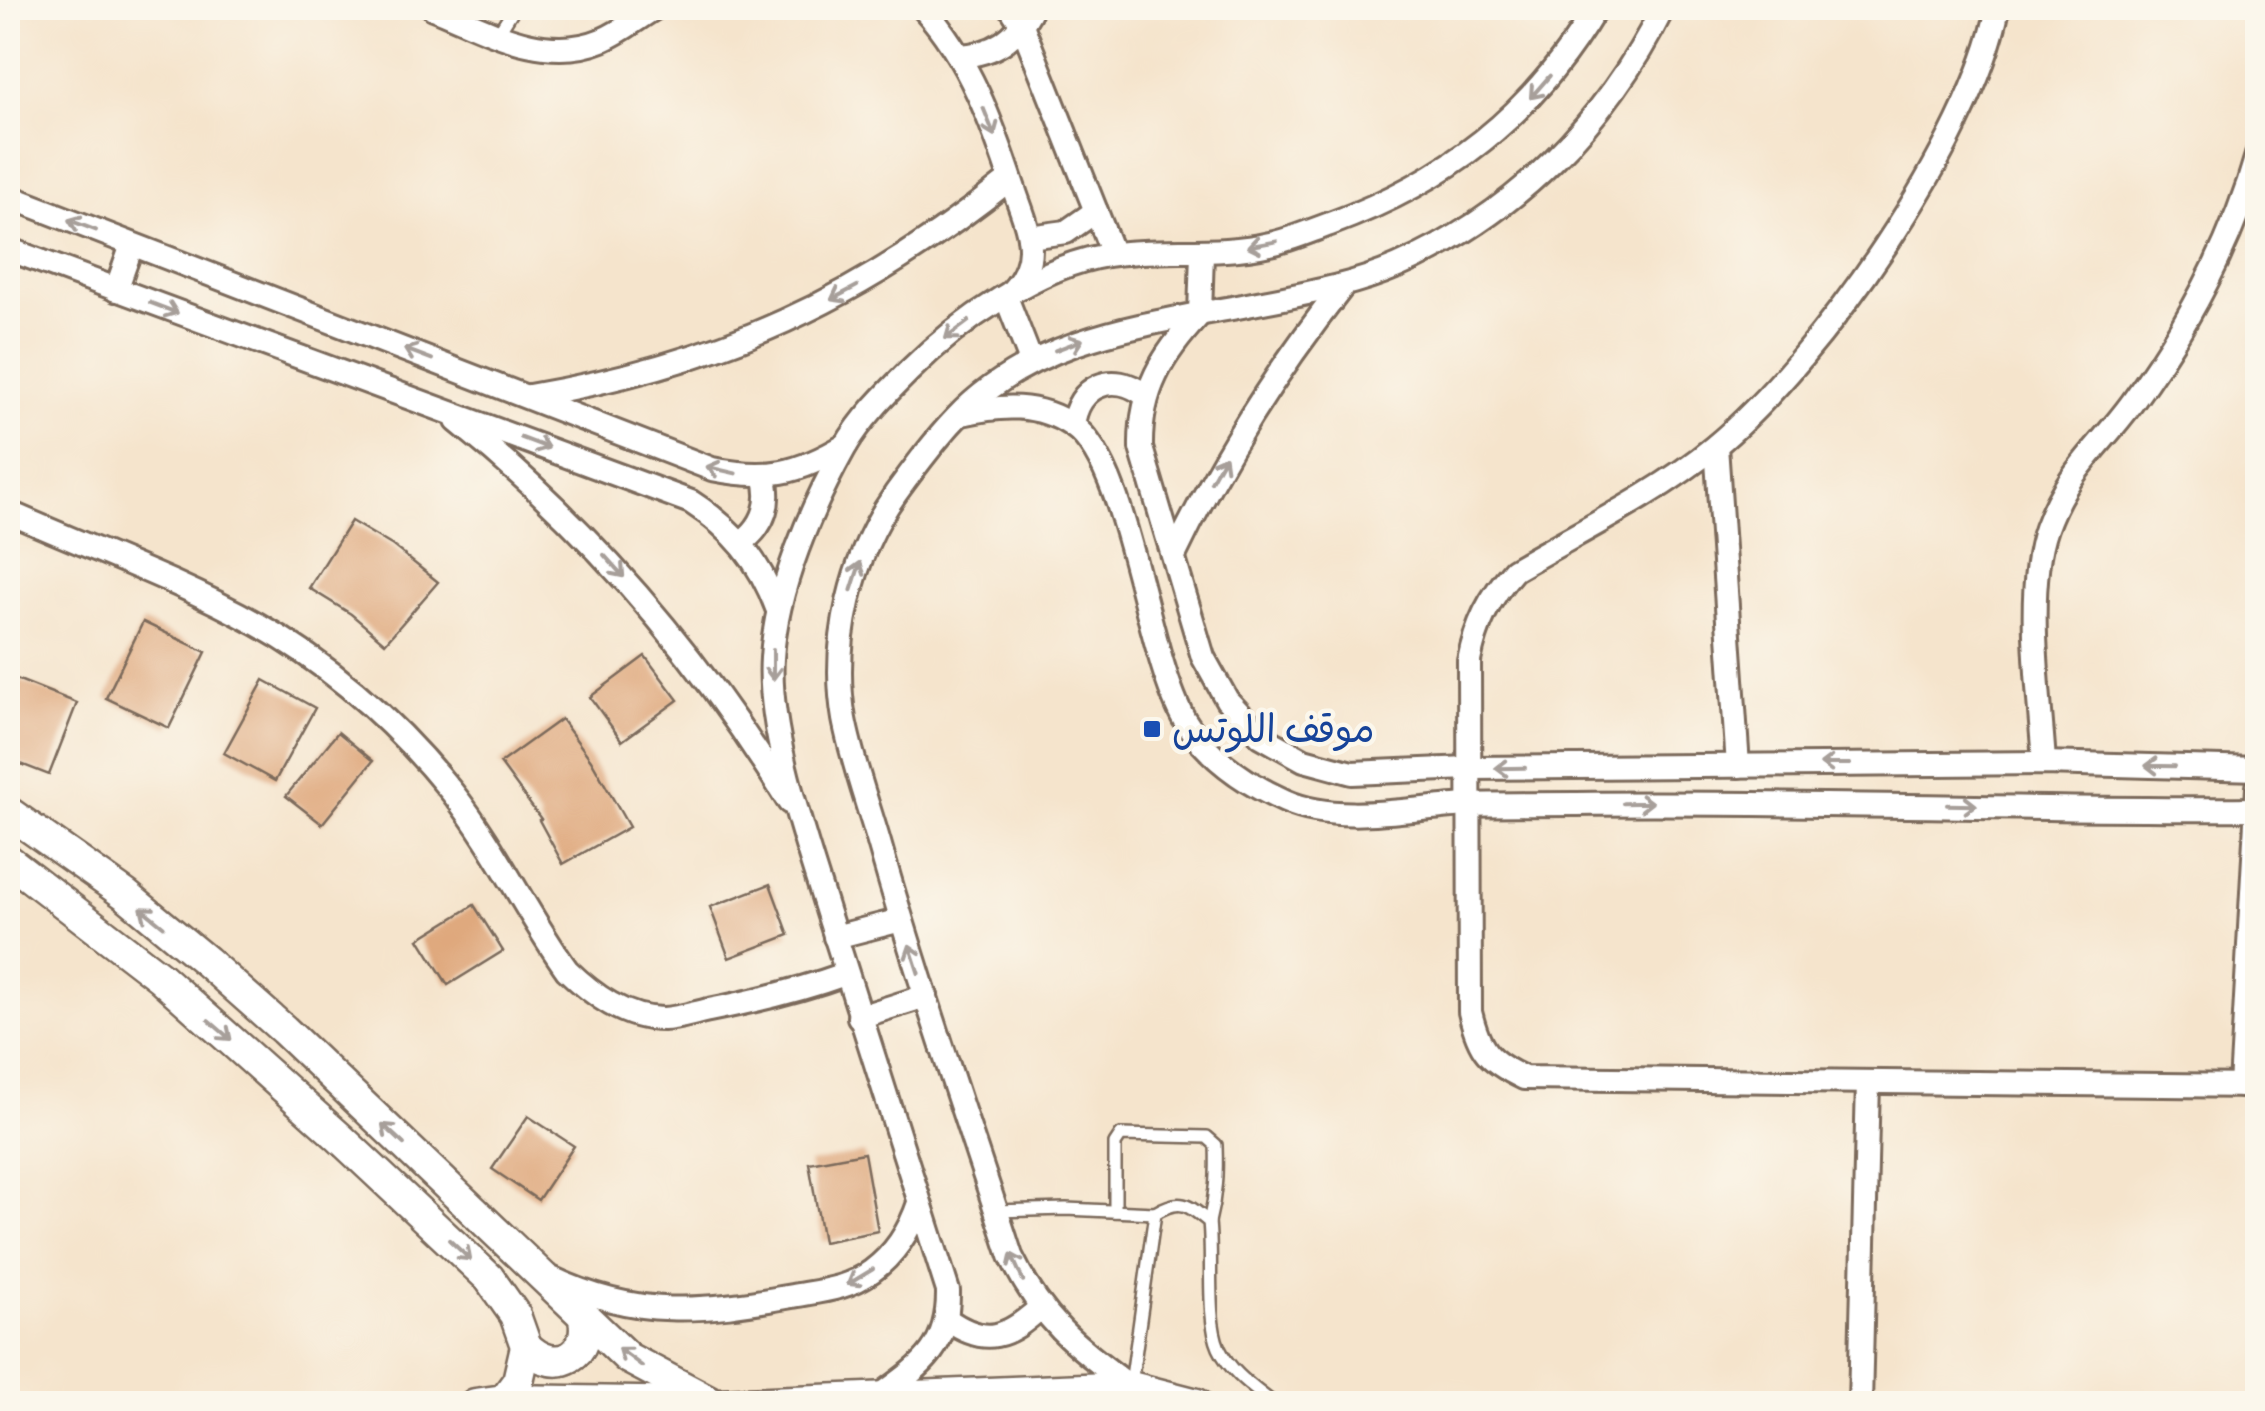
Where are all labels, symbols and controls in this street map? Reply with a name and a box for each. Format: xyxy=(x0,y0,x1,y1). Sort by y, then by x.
one-way arrow xyxy=(1529,73,1551,99)
one-way arrow xyxy=(981,106,999,136)
one-way arrow xyxy=(67,215,98,233)
one-way arrow xyxy=(1246,235,1279,254)
one-way arrow xyxy=(830,284,859,304)
one-way arrow xyxy=(148,300,179,318)
one-way arrow xyxy=(944,319,971,340)
one-way arrow xyxy=(1053,335,1084,353)
one-way arrow xyxy=(404,344,435,362)
one-way arrow xyxy=(520,436,550,454)
one-way arrow xyxy=(1209,455,1229,485)
one-way arrow xyxy=(706,460,738,478)
one-way arrow xyxy=(602,553,625,578)
one-way arrow xyxy=(849,561,867,593)
one-way arrow xyxy=(764,648,782,680)
place label: موقف اللوتس xyxy=(1172,712,1375,757)
marker: موقف اللوتس xyxy=(1141,718,1163,740)
one-way arrow xyxy=(1820,754,1852,774)
one-way arrow xyxy=(2145,757,2177,776)
one-way arrow xyxy=(1495,758,1527,777)
one-way arrow xyxy=(1620,794,1653,812)
one-way arrow xyxy=(1946,796,1978,814)
one-way arrow xyxy=(140,906,166,928)
one-way arrow xyxy=(903,944,921,976)
one-way arrow xyxy=(207,1019,232,1042)
one-way arrow xyxy=(381,1123,406,1147)
one-way arrow xyxy=(447,1238,471,1262)
one-way arrow xyxy=(1006,1253,1025,1283)
one-way arrow xyxy=(847,1267,875,1287)
one-way arrow xyxy=(617,1347,644,1368)

